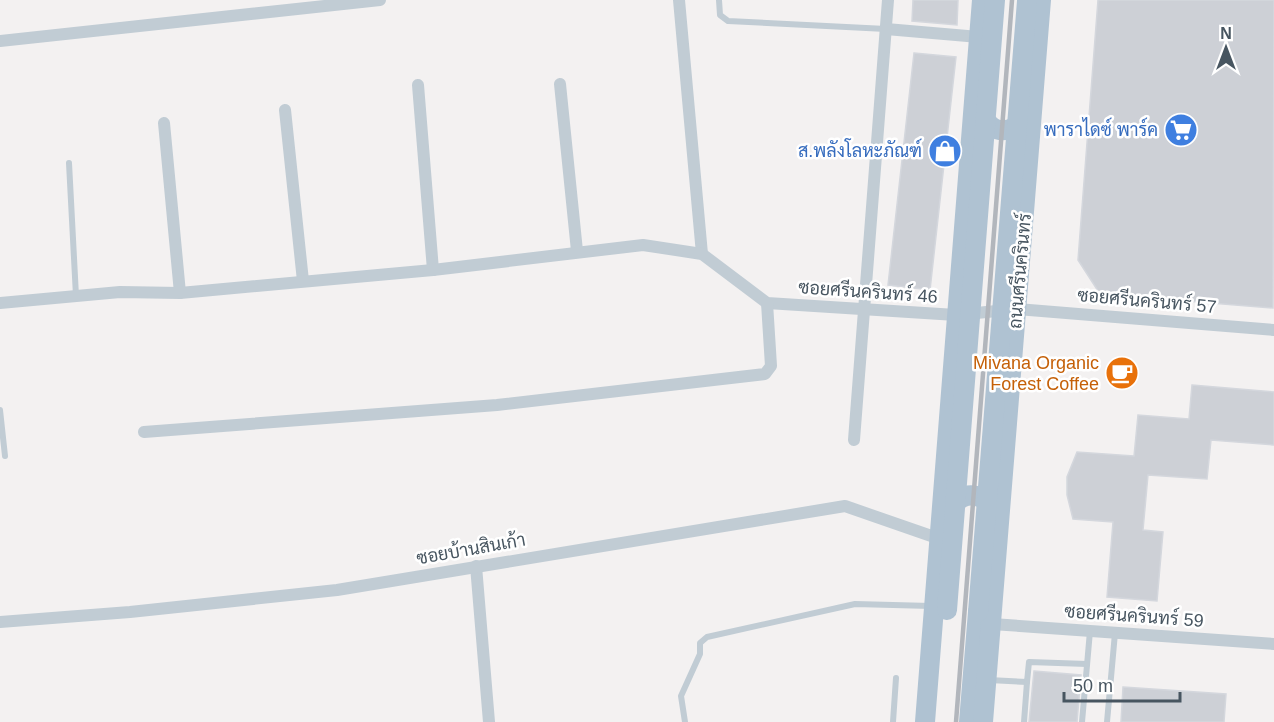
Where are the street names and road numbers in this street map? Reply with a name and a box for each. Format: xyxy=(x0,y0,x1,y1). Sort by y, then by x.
street label: ถนนศรีนครินทร์ xyxy=(1002,212,1035,330)
street label: ซอยศรีนครินทร์ 46 xyxy=(798,274,939,307)
street label: ซอยศรีนครินทร์ 57 xyxy=(1077,282,1218,317)
street label: ซอยบ้านสินเก้า xyxy=(415,528,527,568)
street label: ซอยศรีนครินทร์ 59 xyxy=(1064,598,1205,631)

